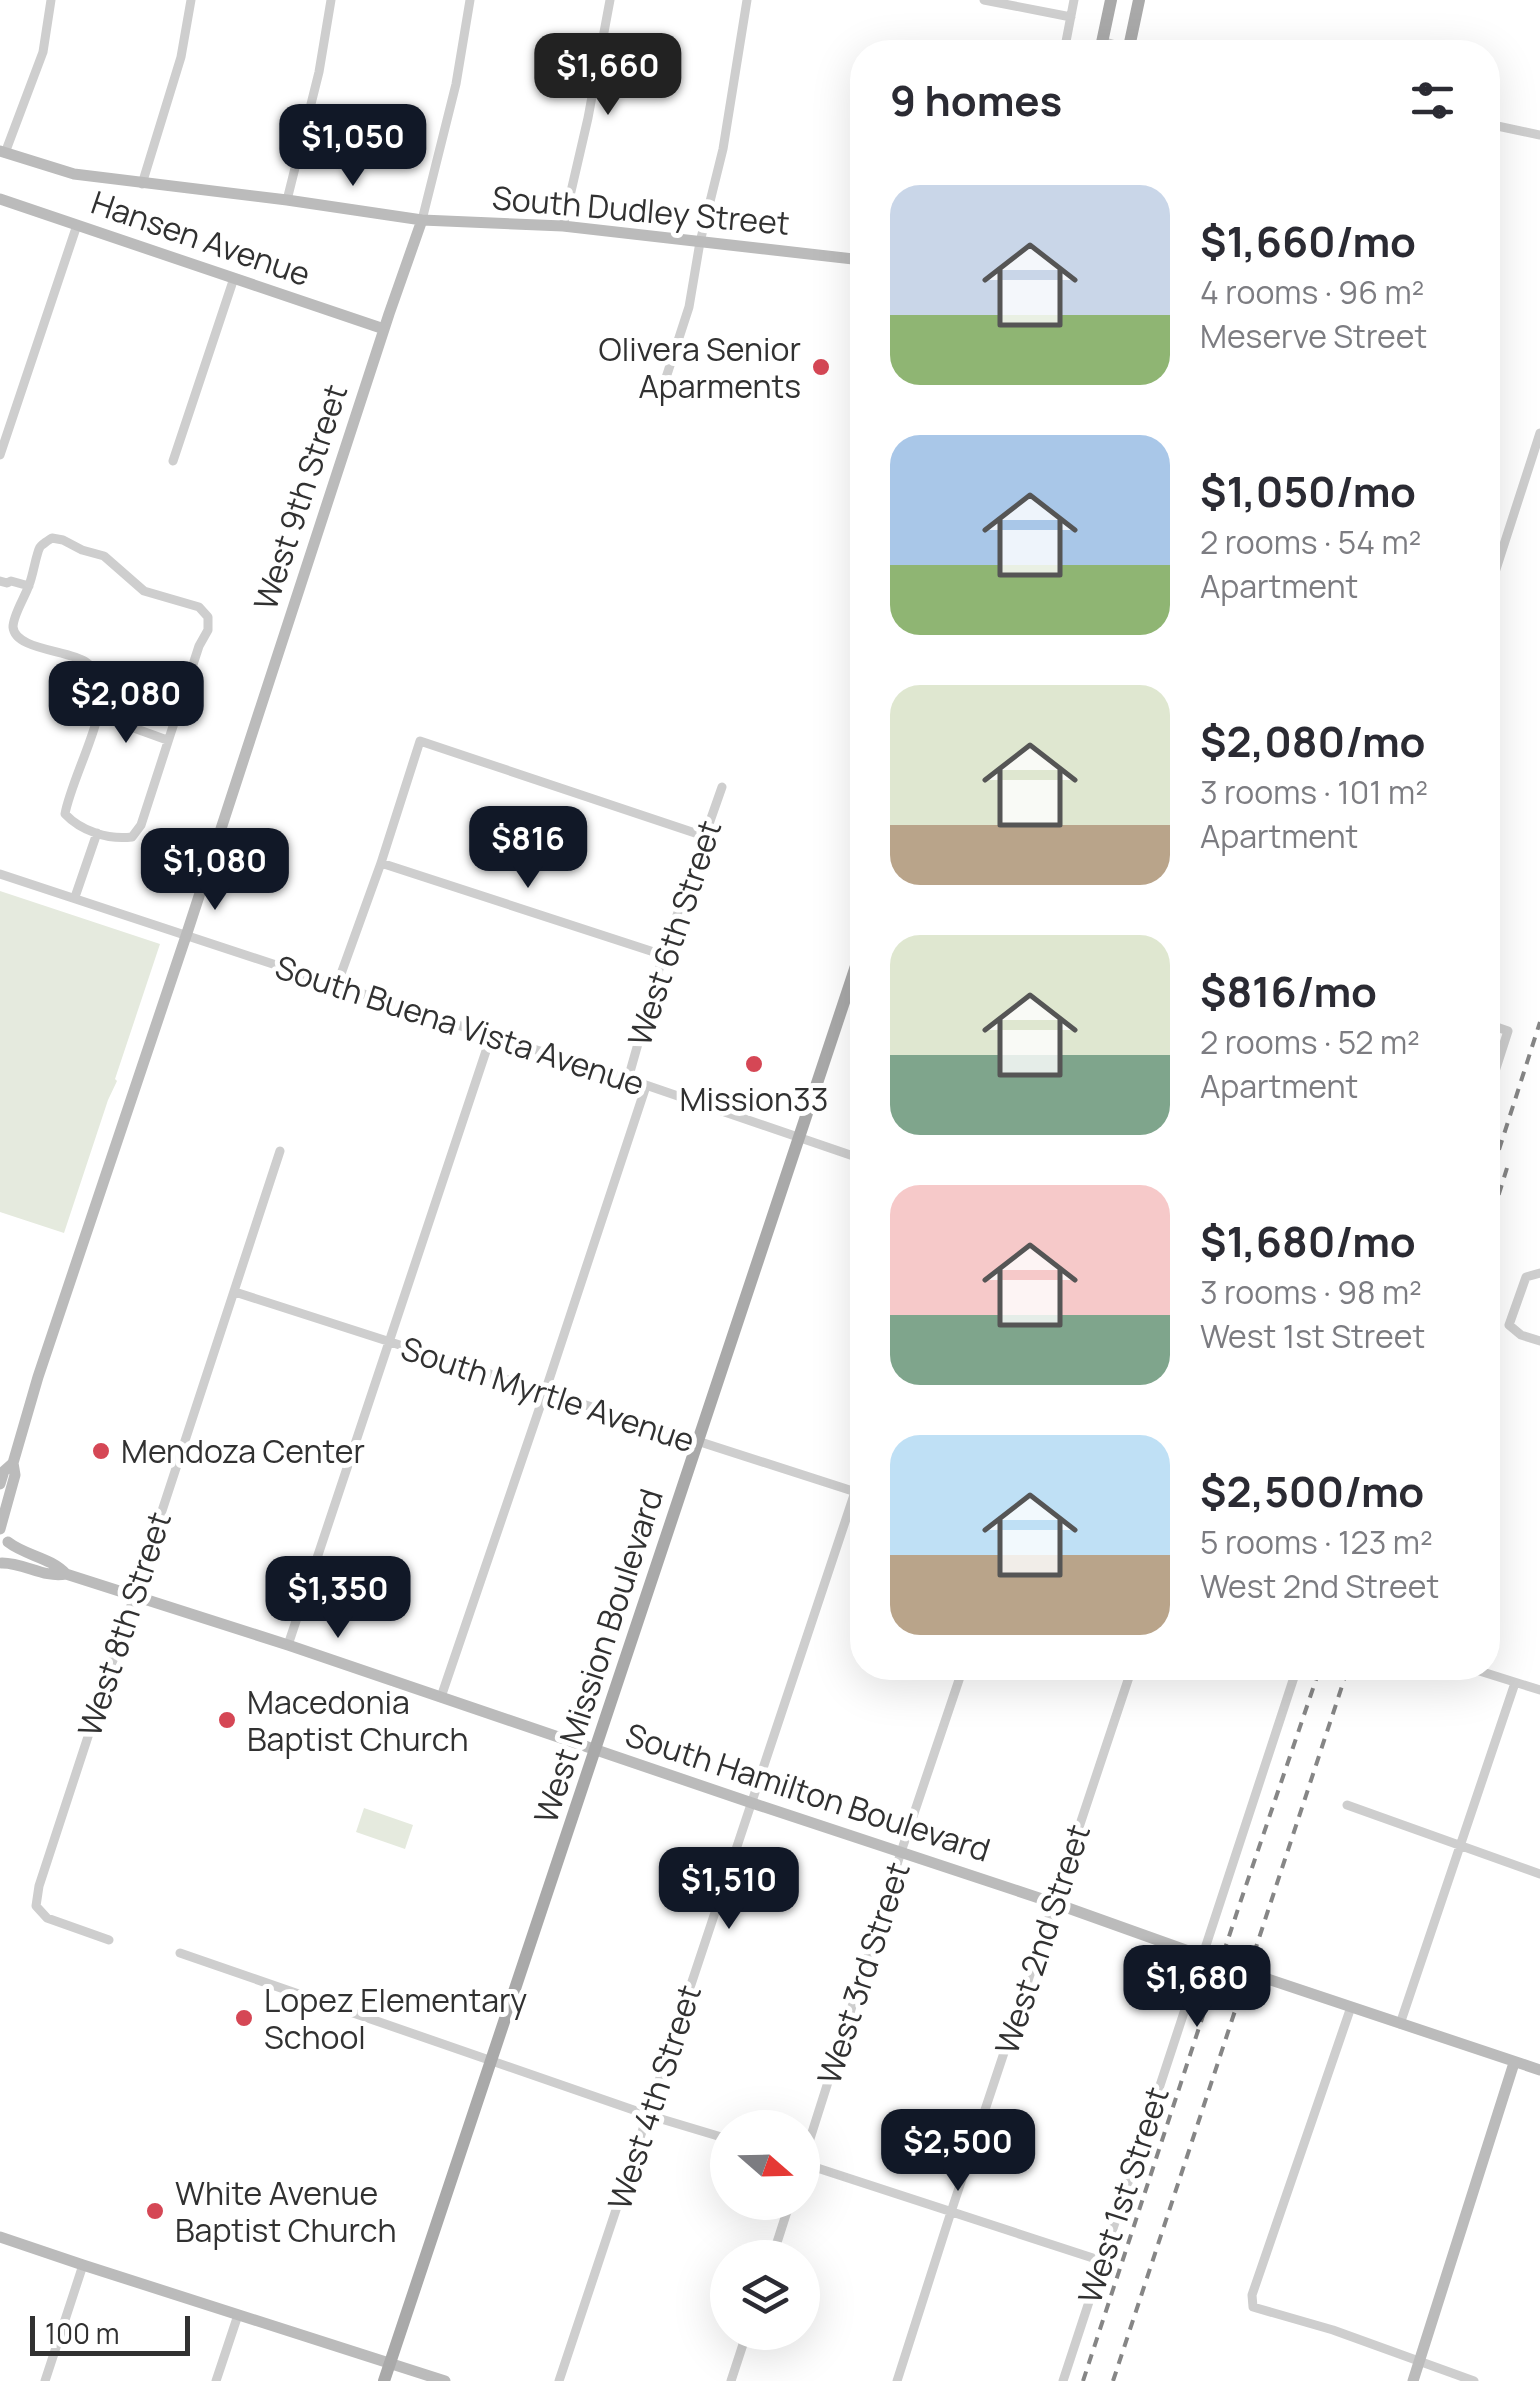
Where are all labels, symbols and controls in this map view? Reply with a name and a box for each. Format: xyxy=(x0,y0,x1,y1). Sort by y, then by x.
pin: $1,660 xyxy=(527,33,689,118)
text: $1,660 xyxy=(556,43,660,87)
text: 9 homes xyxy=(890,71,1062,129)
icon: filters xyxy=(1405,73,1460,128)
pin: $1,050 xyxy=(272,104,434,189)
text: $1,050 xyxy=(301,114,405,158)
street label: South Dudley Street xyxy=(490,175,792,245)
street label: Hansen Avenue xyxy=(86,180,316,296)
text: $1,660/mo xyxy=(1200,212,1416,270)
icon: home xyxy=(970,225,1090,345)
text: 4 rooms · 96 m² xyxy=(1200,270,1424,314)
text: Meserve Street xyxy=(1200,314,1427,358)
place label: Olivera Senior Aparments xyxy=(599,327,801,408)
marker: Olivera Senior Aparments xyxy=(810,356,832,378)
street label: West 9th Street xyxy=(243,379,357,615)
text: $1,050/mo xyxy=(1200,462,1416,520)
icon: home xyxy=(970,475,1090,595)
text: 2 rooms · 54 m² xyxy=(1200,520,1421,564)
text: Apartment xyxy=(1200,564,1358,608)
pin: $2,080 xyxy=(45,661,207,746)
text: $2,080 xyxy=(71,671,181,715)
text: $2,080/mo xyxy=(1200,712,1425,770)
icon: home xyxy=(970,725,1090,845)
text: 3 rooms · 101 m² xyxy=(1200,770,1428,814)
pin: $816 xyxy=(469,806,587,891)
text: Apartment xyxy=(1200,814,1358,858)
street label: West 6th Street xyxy=(617,815,731,1051)
text: $816 xyxy=(491,816,565,860)
pin: $1,080 xyxy=(134,828,296,913)
text: $1,080 xyxy=(163,838,267,882)
street label: South Buena Vista Avenue xyxy=(270,945,650,1105)
text: $816/mo xyxy=(1200,962,1377,1020)
icon: home xyxy=(970,975,1090,1095)
text: 2 rooms · 52 m² xyxy=(1200,1020,1420,1064)
marker: Mission33 xyxy=(743,1053,765,1075)
text: Apartment xyxy=(1200,1064,1358,1108)
place label: Mission33 xyxy=(680,1077,828,1121)
text: $1,680/mo xyxy=(1200,1212,1416,1270)
icon: home xyxy=(970,1225,1090,1345)
text: 3 rooms · 98 m² xyxy=(1200,1270,1422,1314)
text: West 1st Street xyxy=(1200,1314,1425,1358)
street label: South Myrtle Avenue xyxy=(396,1326,700,1462)
place label: Mendoza Center xyxy=(121,1429,365,1473)
marker: Mendoza Center xyxy=(90,1440,112,1462)
text: $2,500/mo xyxy=(1200,1462,1424,1520)
icon: home xyxy=(970,1475,1090,1595)
street label: West Mission Boulevard xyxy=(523,1483,673,1829)
street label: West 8th Street xyxy=(67,1506,181,1742)
text: 5 rooms · 123 m² xyxy=(1200,1520,1433,1564)
pin: $1,350 xyxy=(257,1556,419,1641)
text: West 2nd Street xyxy=(1200,1564,1439,1608)
text: $1,350 xyxy=(288,1566,388,1610)
place label: Macedonia Baptist Church xyxy=(247,1680,469,1761)
marker: Macedonia Baptist Church xyxy=(216,1709,238,1731)
street label: South Hamilton Boulevard xyxy=(620,1712,996,1872)
street label: West 2nd Street xyxy=(984,1818,1100,2060)
pin: $1,510 xyxy=(648,1847,810,1932)
street label: West 3rd Street xyxy=(806,1856,920,2090)
text: $1,510 xyxy=(681,1857,777,1901)
pin: $1,680 xyxy=(1116,1945,1278,2030)
text: $1,680 xyxy=(1145,1955,1249,1999)
place label: Lopez Elementary School xyxy=(264,1978,527,2059)
street label: West 4th Street xyxy=(597,1979,711,2215)
marker: Lopez Elementary School xyxy=(233,2007,255,2029)
street label: West 1st Street xyxy=(1067,2081,1179,2309)
pin: $2,500 xyxy=(877,2109,1039,2194)
north arrow xyxy=(710,2110,820,2220)
map controls xyxy=(710,2110,820,2350)
text: $2,500 xyxy=(903,2119,1013,2163)
place label: White Avenue Baptist Church xyxy=(175,2171,397,2252)
marker: White Avenue Baptist Church xyxy=(144,2200,166,2222)
button: layers xyxy=(710,2240,820,2350)
scale bar xyxy=(30,2311,190,2356)
text: 100 m xyxy=(45,2314,119,2352)

